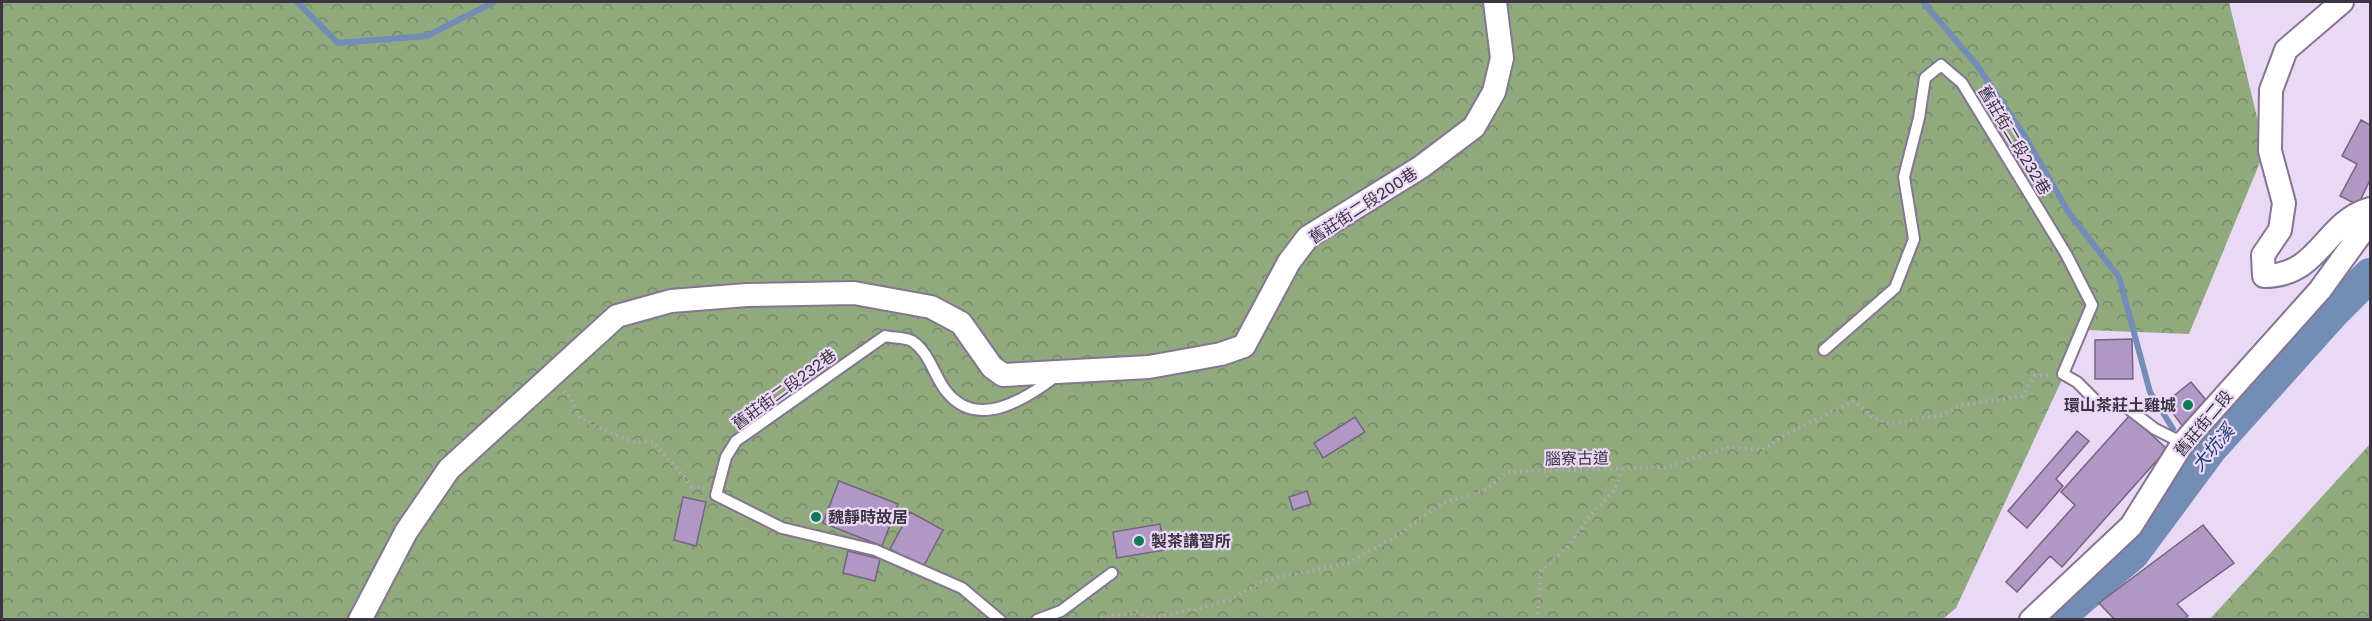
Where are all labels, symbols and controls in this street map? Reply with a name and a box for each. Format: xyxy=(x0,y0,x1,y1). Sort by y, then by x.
street label: 舊莊街二段232巷 xyxy=(1975,82,2055,198)
street label: 舊莊街二段200巷 xyxy=(1305,163,1421,247)
street label: 舊莊街二段232巷 xyxy=(728,344,840,434)
street label: 舊莊街二段 xyxy=(2170,386,2236,460)
place label: 環山茶莊土雞城 xyxy=(2064,395,2176,415)
marker: 環山茶莊土雞城 xyxy=(2181,398,2195,412)
water label: 大坑溪 xyxy=(2186,417,2240,475)
street label: 腦寮古道 xyxy=(1545,447,1609,469)
place label: 魏靜時故居 xyxy=(828,507,908,527)
marker: 魏靜時故居 xyxy=(809,510,823,524)
place label: 製茶講習所 xyxy=(1151,531,1231,551)
marker: 製茶講習所 xyxy=(1132,534,1146,548)

